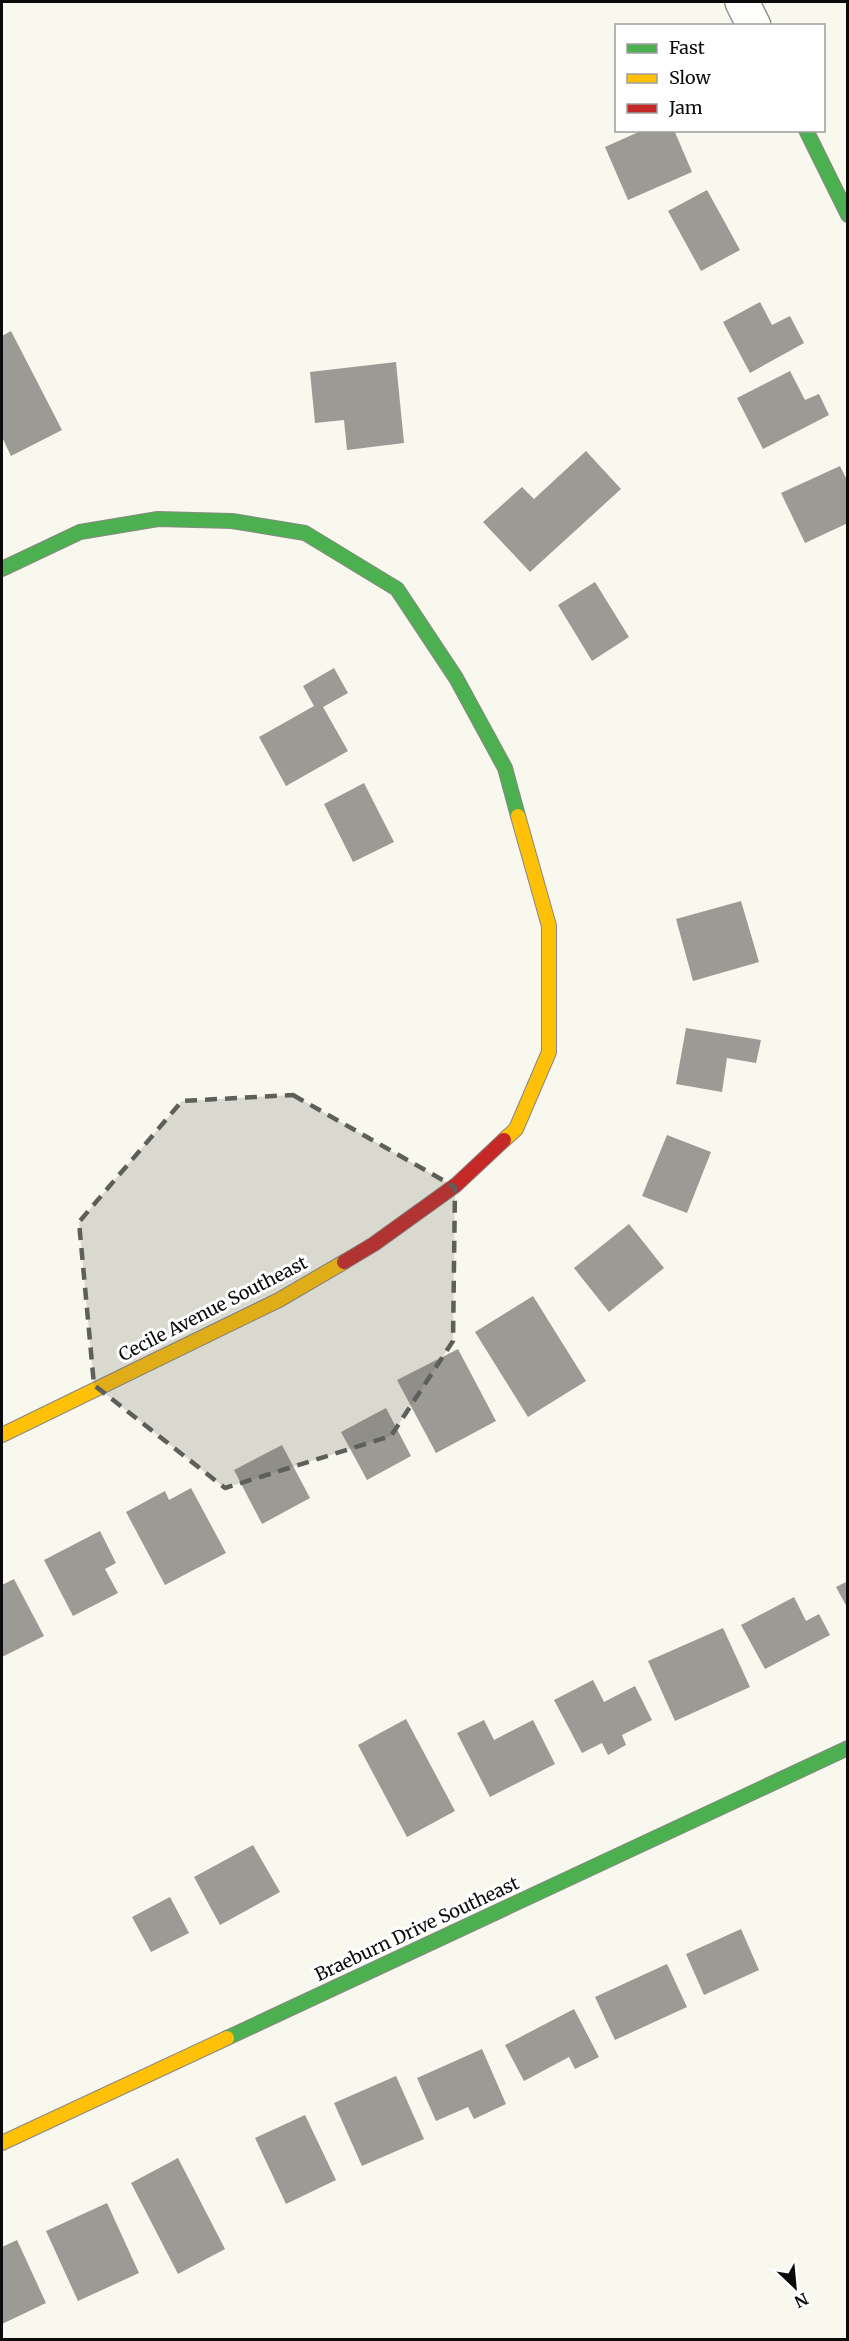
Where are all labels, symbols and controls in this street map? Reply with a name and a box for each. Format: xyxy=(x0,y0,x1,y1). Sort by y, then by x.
legend xyxy=(615,24,825,132)
text: Fast xyxy=(669,36,705,59)
text: Slow xyxy=(669,66,712,89)
text: Jam xyxy=(668,96,703,119)
street label: Cecile Avenue Southeast xyxy=(114,1251,311,1366)
street label: Braeburn Drive Southeast xyxy=(311,1871,522,1986)
north arrow xyxy=(765,2257,825,2317)
text: N xyxy=(791,2289,812,2312)

